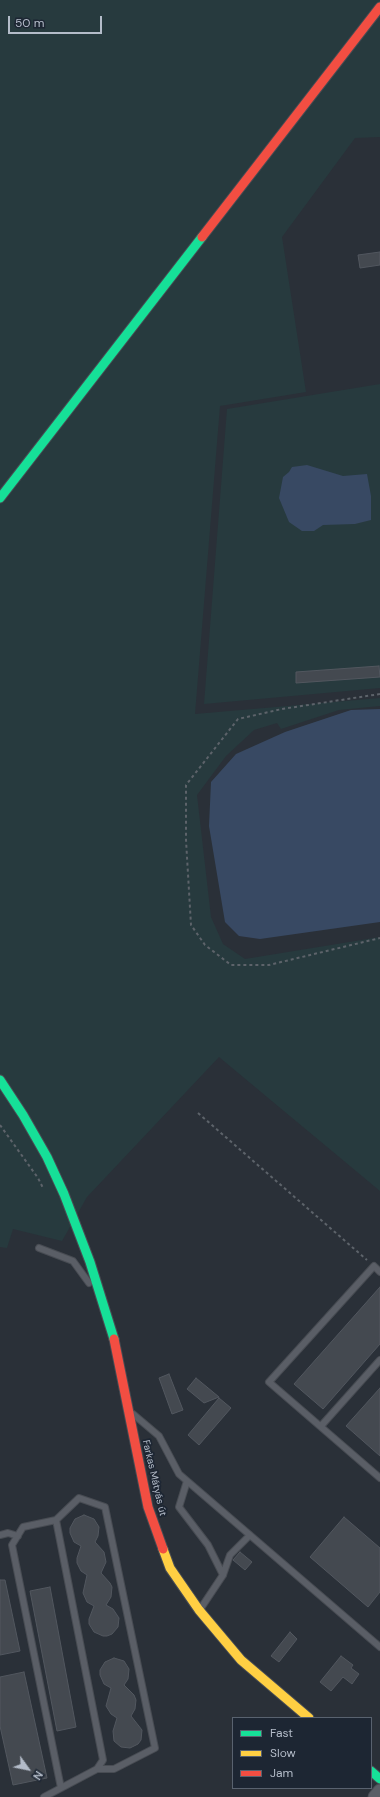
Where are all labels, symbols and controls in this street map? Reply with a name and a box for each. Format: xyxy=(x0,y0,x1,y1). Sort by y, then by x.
scale bar xyxy=(10,8,104,34)
text: 50 m xyxy=(15,15,44,31)
street label: Farkas Mátyás út xyxy=(139,1439,169,1517)
legend xyxy=(232,1717,372,1789)
text: Fast xyxy=(270,1725,293,1741)
text: Slow xyxy=(270,1745,296,1761)
north arrow xyxy=(8,1749,48,1789)
text: Jam xyxy=(270,1765,293,1781)
text: N xyxy=(30,1768,46,1783)

